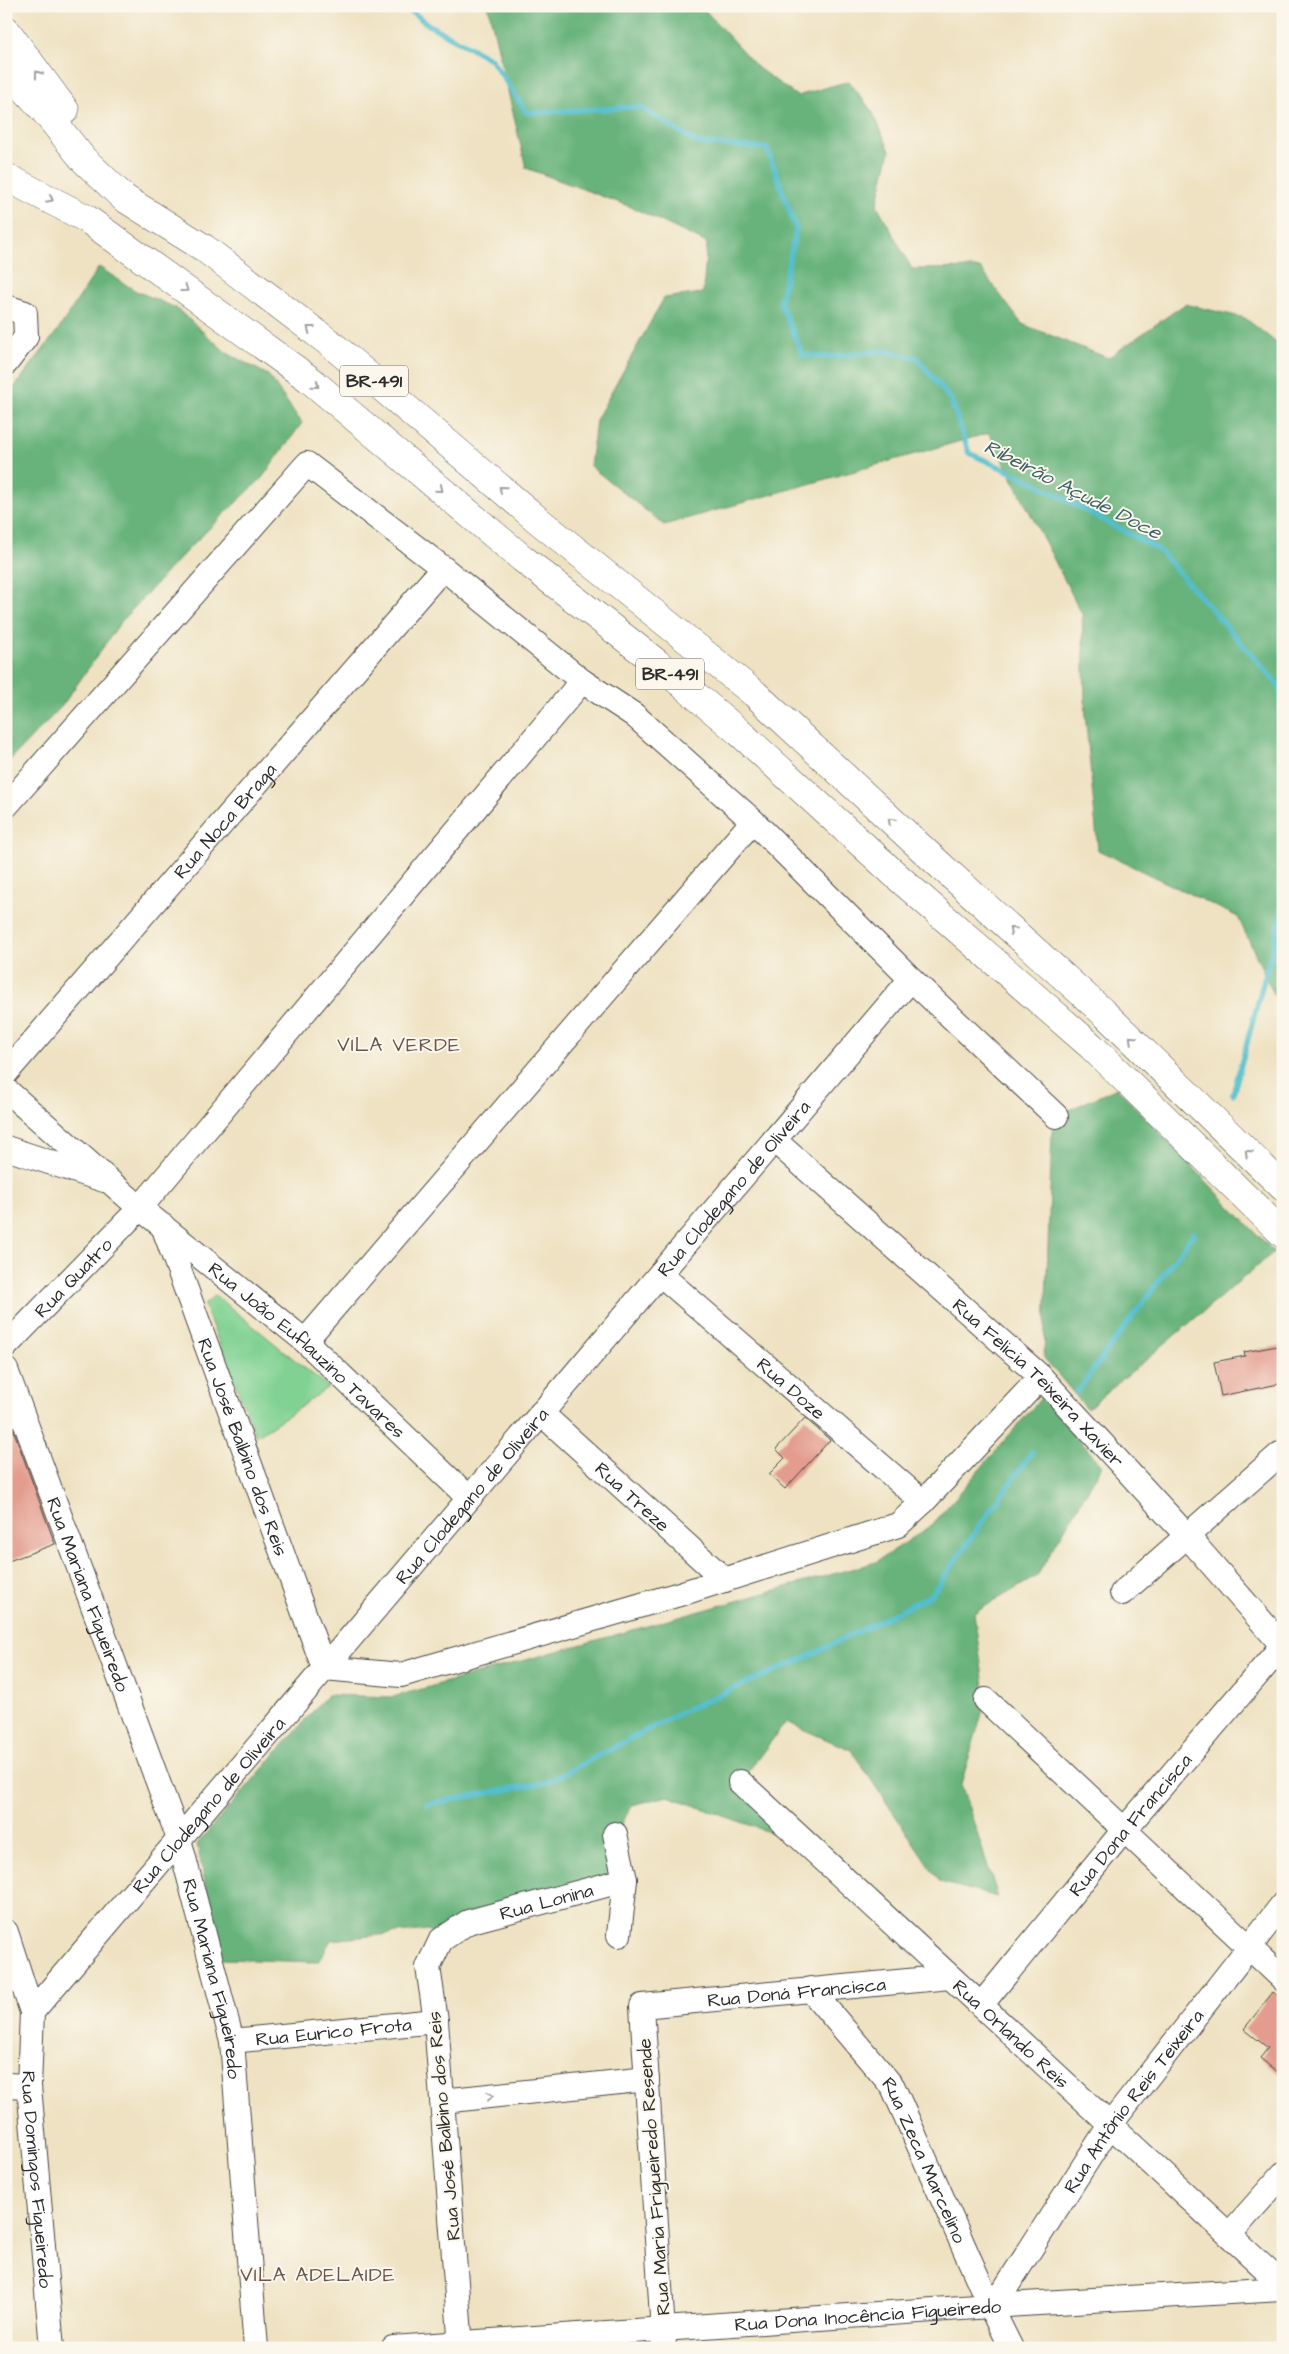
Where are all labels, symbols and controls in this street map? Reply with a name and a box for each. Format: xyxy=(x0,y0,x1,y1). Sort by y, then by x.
one-way arrow xyxy=(35,70,44,80)
one-way arrow xyxy=(44,193,53,203)
one-way arrow xyxy=(179,283,189,292)
one-way arrow xyxy=(307,326,316,334)
road number: BR-491 xyxy=(340,366,408,396)
one-way arrow xyxy=(310,379,319,388)
water label: Ribeirão Açude Doce xyxy=(979,433,1167,547)
one-way arrow xyxy=(435,484,444,493)
one-way arrow xyxy=(499,487,508,495)
road number: BR-491 xyxy=(636,659,704,690)
street label: Rua Noca Braga xyxy=(168,757,284,885)
one-way arrow xyxy=(888,818,897,827)
one-way arrow xyxy=(1008,927,1017,936)
district label: VILA VERDE xyxy=(337,1031,461,1059)
one-way arrow xyxy=(1128,1036,1137,1045)
street label: Rua Clodegano de Oliveira xyxy=(651,1094,818,1283)
one-way arrow xyxy=(1245,1150,1254,1159)
street label: Rua Quatro xyxy=(29,1232,119,1324)
street label: Rua João Euflauzino Tavares xyxy=(202,1256,411,1445)
street label: Rua Felicia Teixeira Xavier xyxy=(946,1293,1130,1474)
street label: Rua José Balbino dos Reis xyxy=(190,1335,294,1560)
street label: Rua Doze xyxy=(750,1352,831,1427)
street label: Rua Clodegano de Oliveira xyxy=(390,1402,556,1591)
street label: Rua Treze xyxy=(588,1456,675,1539)
street label: Rua Mariana Figueiredo xyxy=(39,1494,136,1696)
street label: Rua Clodegano de Oliveira xyxy=(126,1711,293,1900)
street label: Rua Dona Francisca xyxy=(1063,1748,1199,1903)
street label: Rua Mariana Figueiredo xyxy=(175,1876,247,2080)
street label: Rua Lonina xyxy=(497,1877,597,1928)
street label: Rua Doná Francisca xyxy=(706,1971,888,2015)
street label: Rua Orlando Reis xyxy=(946,1974,1075,2095)
street label: Rua Antônio Reis Teixeira xyxy=(1058,2004,1211,2199)
street label: Rua José Balbino dos Reis xyxy=(421,2010,468,2242)
street label: Rua Eurico Frota xyxy=(254,2011,413,2054)
street label: Rua Maria Frigueiredo Resende xyxy=(631,2037,679,2316)
street label: Rua Domingos Figueiredo xyxy=(14,2070,59,2290)
street label: Rua Zeca Marcelino xyxy=(875,2072,973,2248)
one-way arrow xyxy=(487,2091,495,2102)
district label: VILA ADELAIDE xyxy=(240,2261,396,2289)
street label: Rua Dona Inocência Figueiredo xyxy=(734,2293,1002,2339)

